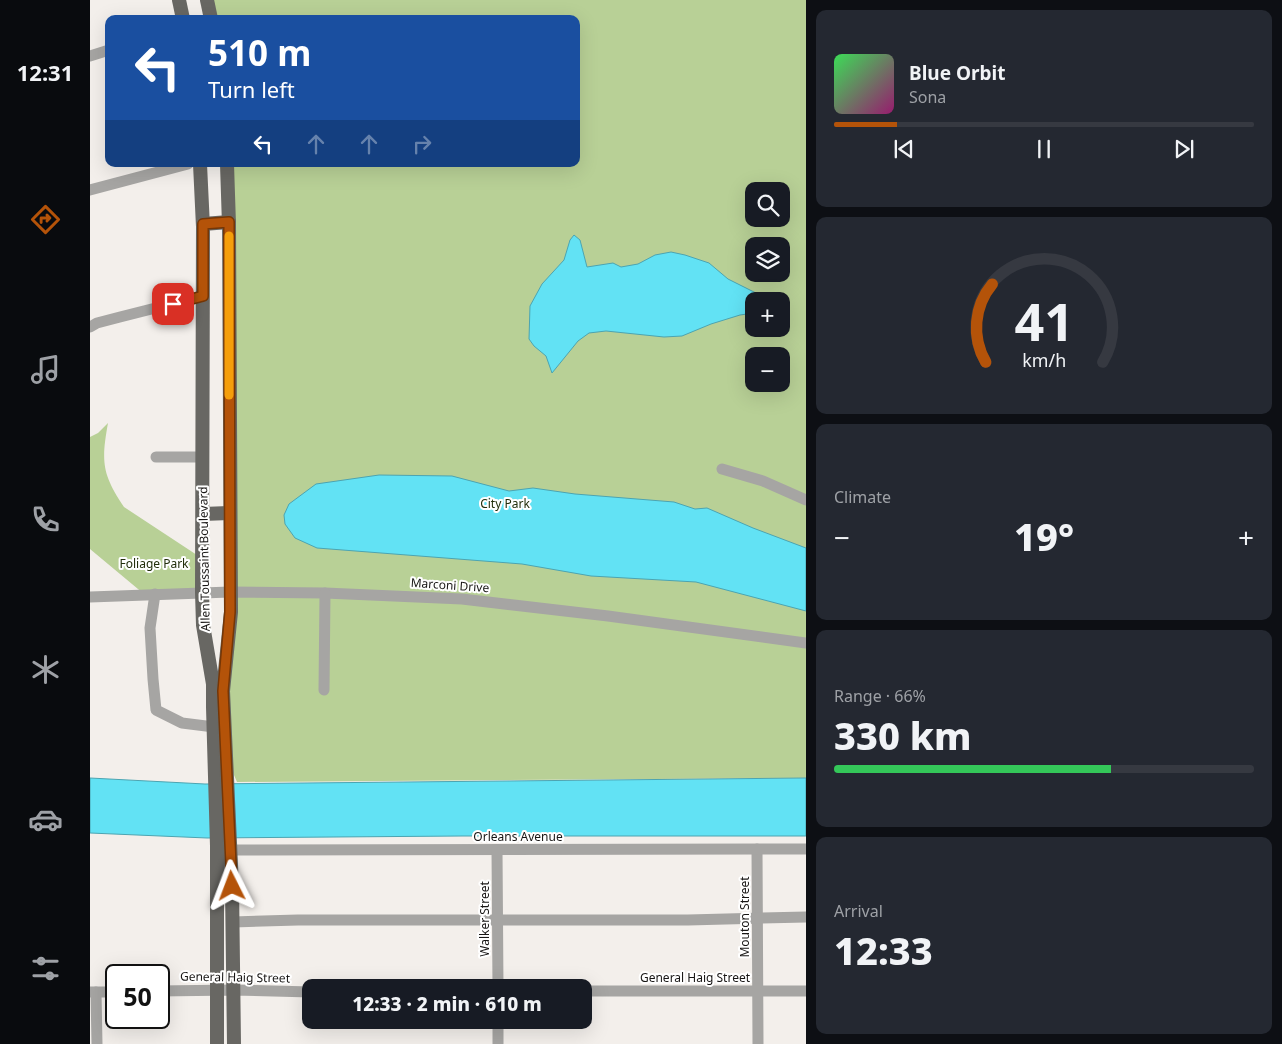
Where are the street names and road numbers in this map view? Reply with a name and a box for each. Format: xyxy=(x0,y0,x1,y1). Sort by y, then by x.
street label: Allen Toussaint Boulevard xyxy=(194,486,214,632)
street label: Marconi Drive xyxy=(410,574,490,596)
street label: Orleans Avenue xyxy=(473,828,563,845)
street label: Mouton Street xyxy=(736,876,753,958)
street label: Walker Street xyxy=(476,881,493,957)
street label: General Haig Street xyxy=(180,968,291,986)
street label: General Haig Street xyxy=(640,969,751,986)

